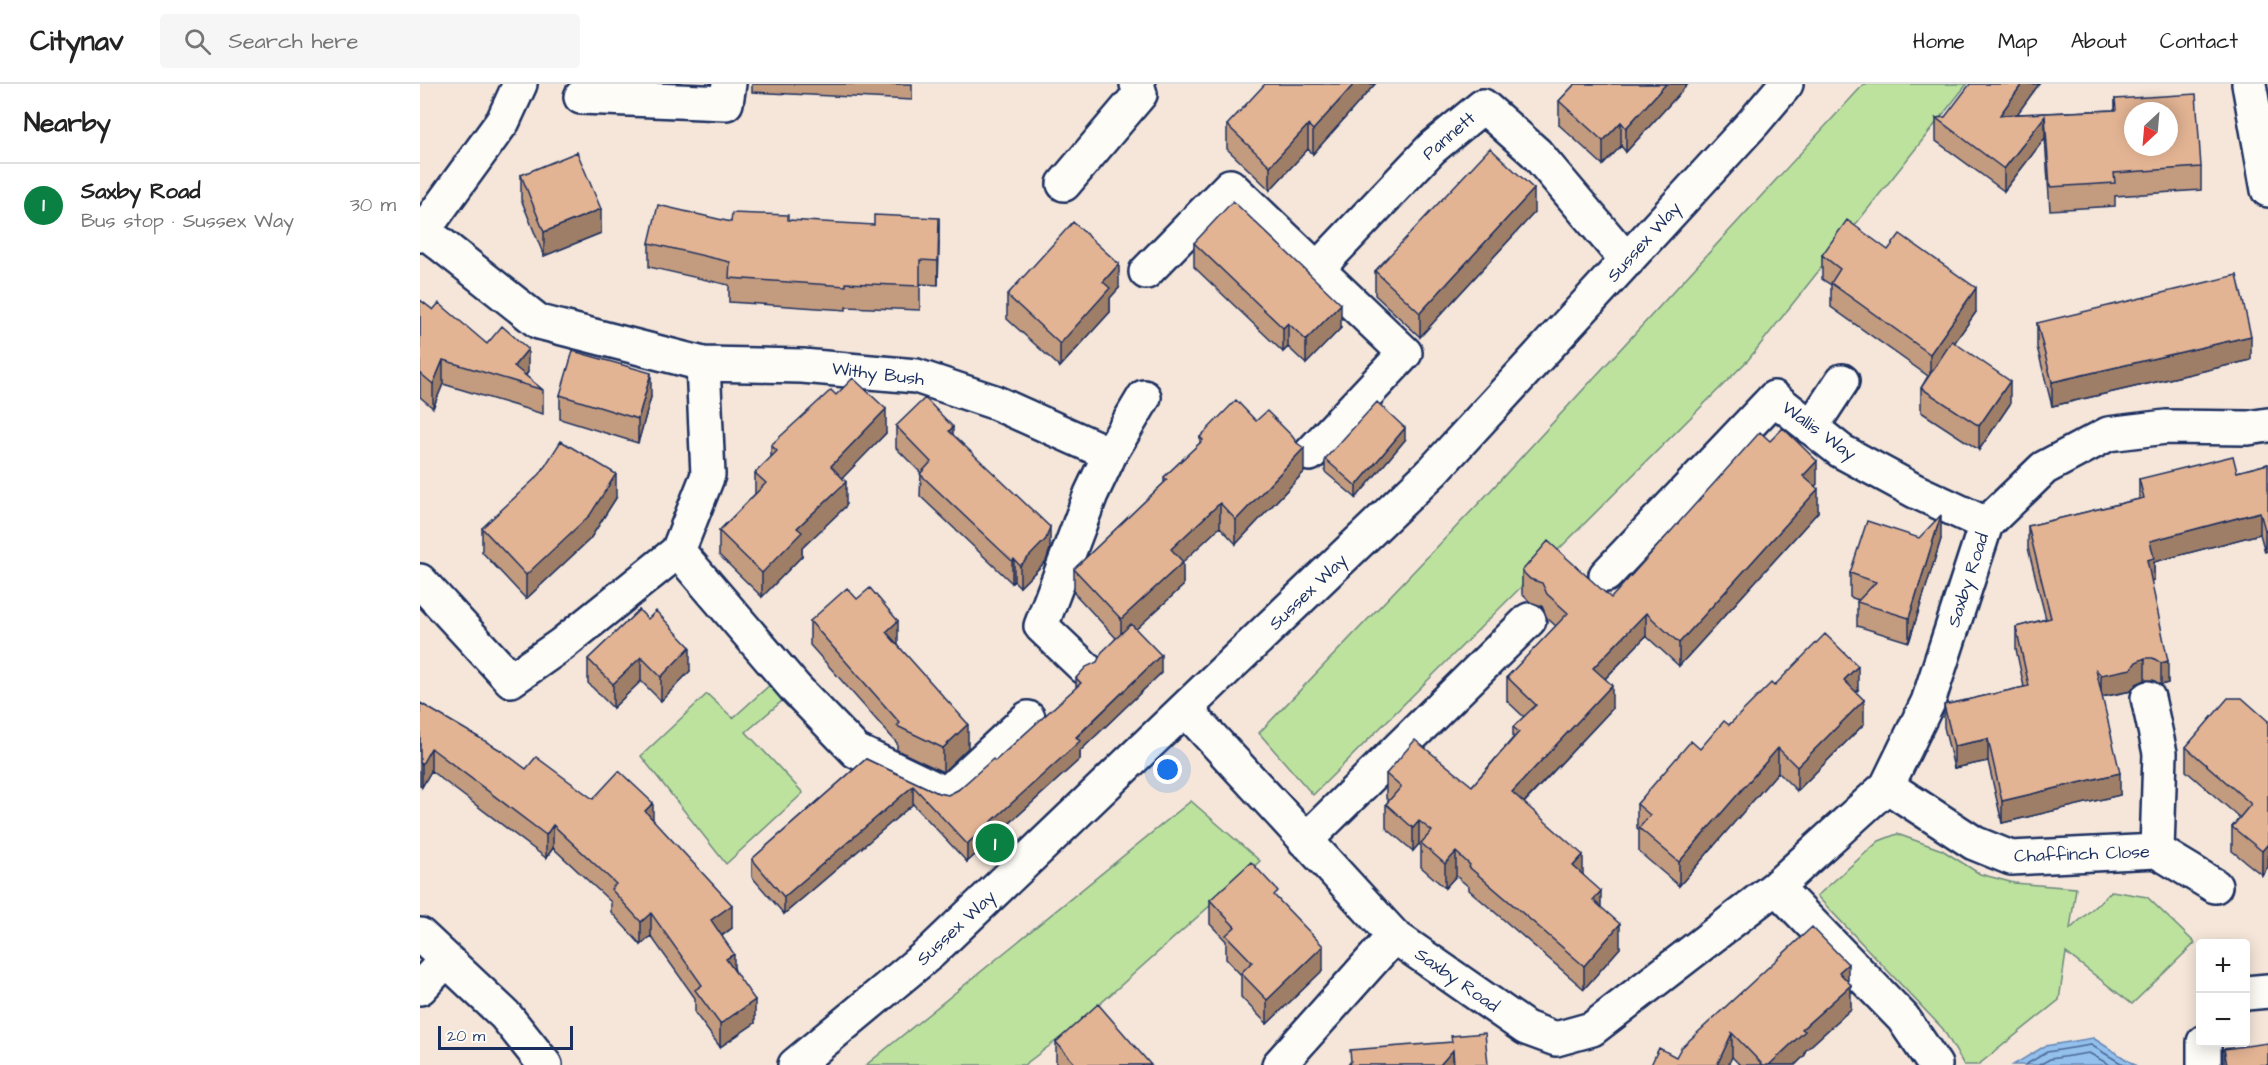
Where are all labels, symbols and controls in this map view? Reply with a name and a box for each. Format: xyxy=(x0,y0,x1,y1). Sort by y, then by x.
search box xyxy=(160,14,580,68)
text: Citynav xyxy=(30,22,124,61)
icon: search xyxy=(181,25,214,58)
text: Search here xyxy=(229,26,358,57)
text: Home xyxy=(1913,27,1965,56)
text: Map xyxy=(1998,27,2038,56)
text: About xyxy=(2071,27,2127,56)
text: Contact xyxy=(2160,27,2238,56)
north arrow xyxy=(2124,102,2178,156)
text: Nearby xyxy=(24,105,111,141)
street label: Pannett xyxy=(1417,105,1481,166)
text: Saxby Road xyxy=(81,176,200,207)
text: 1 xyxy=(42,191,45,219)
text: 30 m xyxy=(350,191,396,219)
street label: Sussex Way xyxy=(1601,196,1688,288)
text: Bus stop · Sussex Way xyxy=(81,207,294,235)
street label: Withy Bush xyxy=(830,356,926,393)
street label: Wallis Way xyxy=(1776,395,1862,467)
street label: Saxby Road xyxy=(1941,530,1996,631)
street label: Sussex Way xyxy=(1263,548,1353,637)
your location xyxy=(1153,755,1182,784)
pin: 1 xyxy=(976,820,1014,866)
street label: Chaffinch Close xyxy=(2014,839,2151,869)
street label: Sussex Way xyxy=(911,885,1002,972)
map controls xyxy=(2196,939,2250,1047)
button: + xyxy=(2196,939,2250,993)
street label: Saxby Road xyxy=(1409,942,1504,1019)
button: − xyxy=(2196,993,2250,1047)
scale bar xyxy=(438,1023,573,1050)
text: 20 m xyxy=(447,1025,485,1047)

